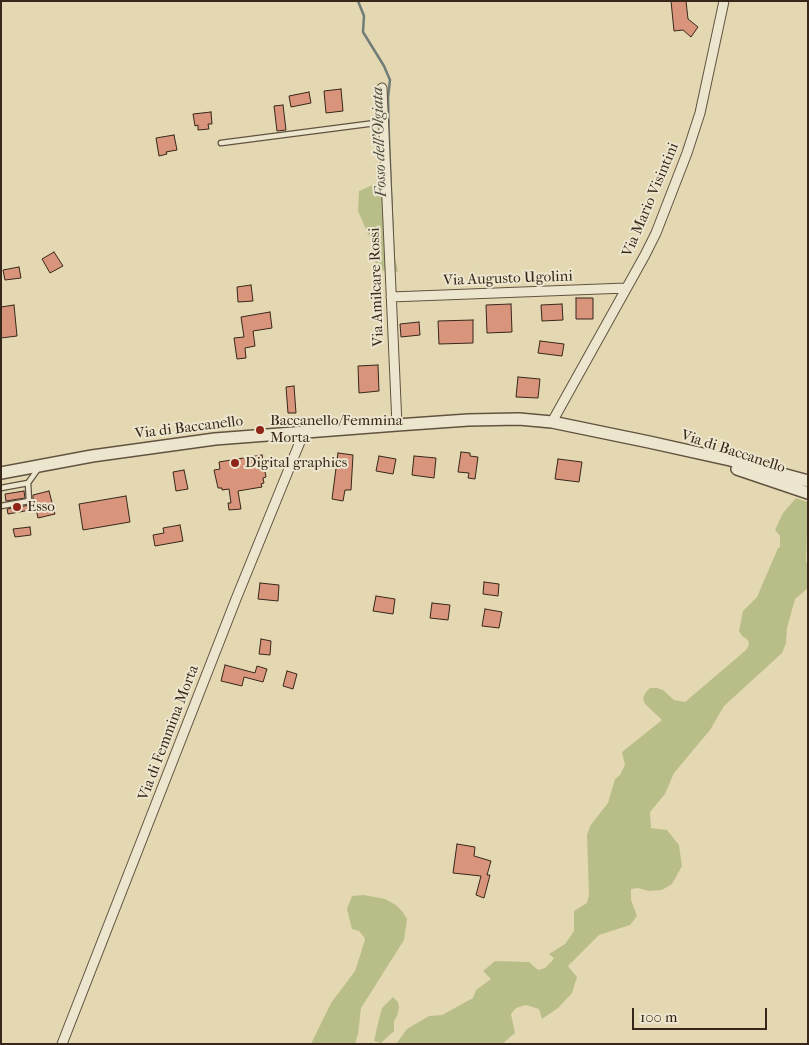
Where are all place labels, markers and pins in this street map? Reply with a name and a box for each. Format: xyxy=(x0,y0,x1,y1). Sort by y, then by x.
place label: Baccanello/Femmina Morta xyxy=(270,412,403,447)
marker: Baccanello/Femmina Morta xyxy=(254,424,266,436)
place label: Digital graphics xyxy=(245,454,347,472)
marker: Digital graphics xyxy=(229,457,241,469)
place label: Esso xyxy=(27,498,55,516)
marker: Esso xyxy=(11,501,23,513)

